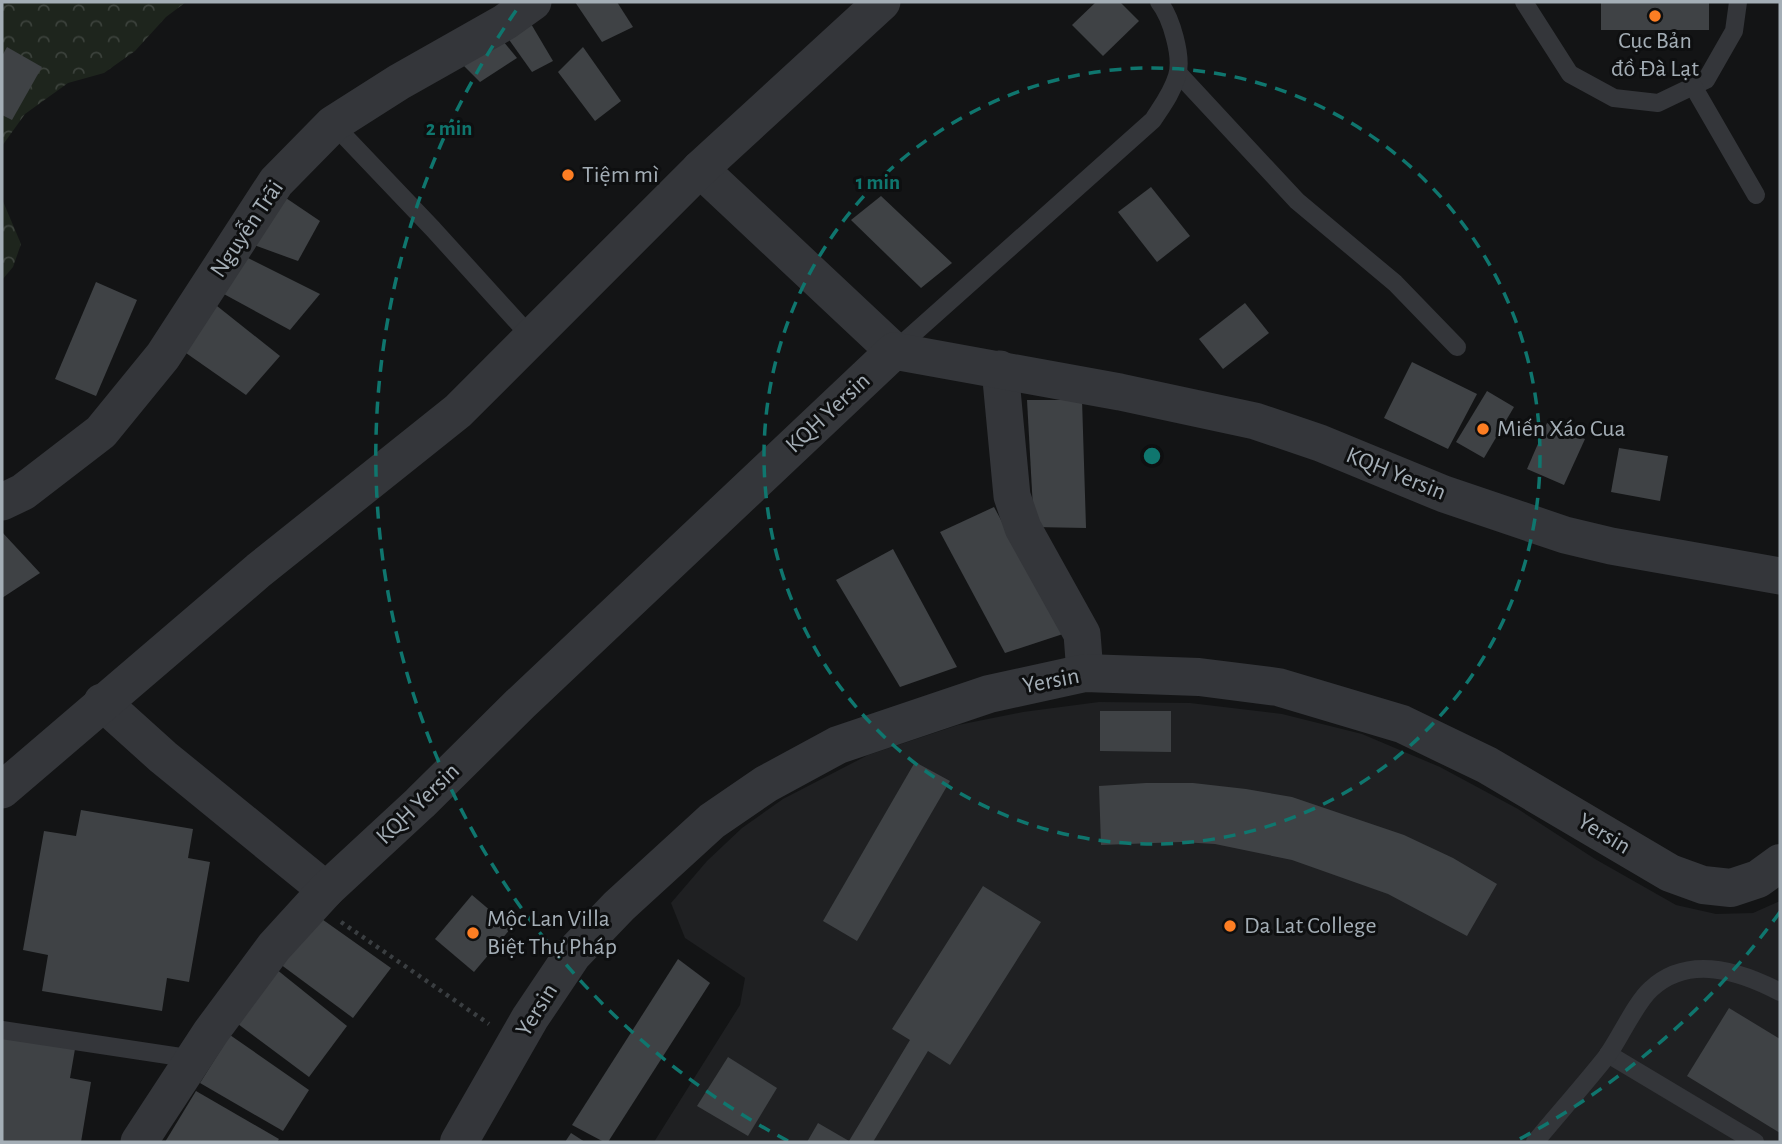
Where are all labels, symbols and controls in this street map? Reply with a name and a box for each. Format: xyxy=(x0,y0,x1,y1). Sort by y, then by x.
marker: Cục Bản đồ Đà Lạt xyxy=(1647,8,1663,24)
place label: Cục Bản đồ Đà Lạt xyxy=(1611,29,1699,81)
text: 2 min xyxy=(426,118,472,139)
place label: Tiệm mì xyxy=(582,163,659,187)
marker: Tiệm mì xyxy=(560,167,576,183)
text: 1 min xyxy=(856,172,900,193)
street label: Nguyễn Trãi xyxy=(205,176,288,282)
street label: KQH Yersin xyxy=(781,368,875,458)
place label: Miến Xáo Cua xyxy=(1497,417,1625,441)
marker: Miến Xáo Cua xyxy=(1475,421,1491,437)
street label: KQH Yersin xyxy=(1343,443,1449,505)
centre of rings xyxy=(1140,444,1164,468)
street label: Yersin xyxy=(1021,664,1081,698)
street label: KQH Yersin xyxy=(372,759,464,849)
street label: Yersin xyxy=(1573,809,1635,859)
place label: Mộc Lan Villa Biệt Thự Pháp xyxy=(487,907,617,959)
place label: Da Lat College xyxy=(1244,914,1376,938)
marker: Da Lat College xyxy=(1222,918,1238,934)
marker: Mộc Lan Villa Biệt Thự Pháp xyxy=(465,925,481,941)
street label: Yersin xyxy=(512,979,562,1041)

